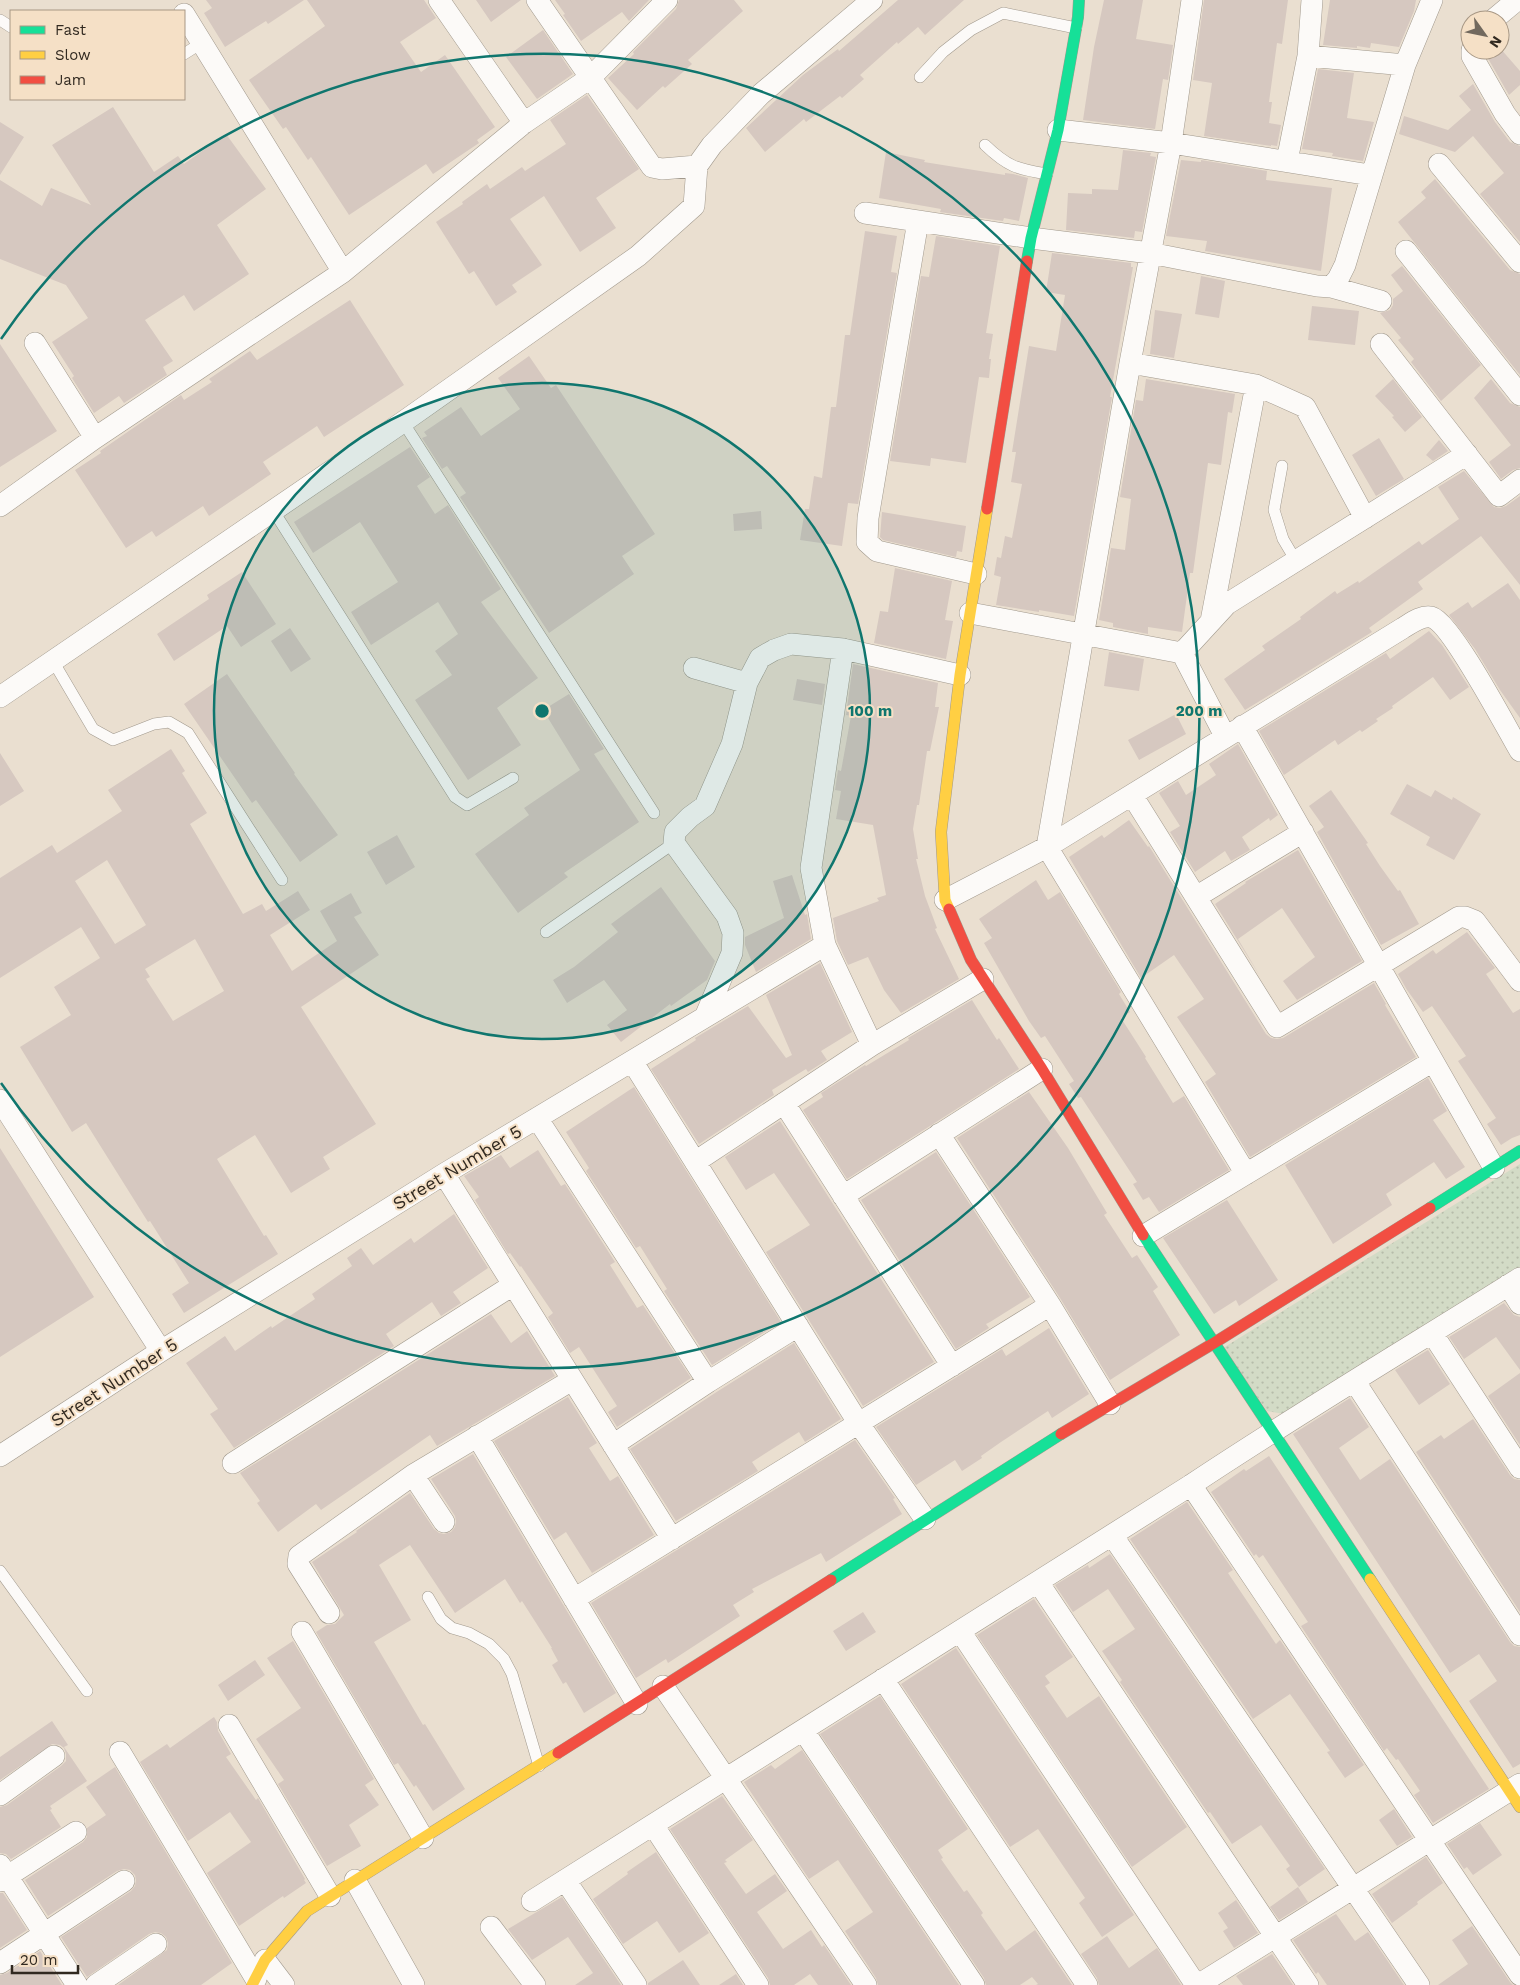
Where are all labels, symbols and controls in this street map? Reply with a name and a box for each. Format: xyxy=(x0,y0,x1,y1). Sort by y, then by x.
legend xyxy=(10,10,185,100)
north arrow xyxy=(1460,10,1510,60)
text: Fast xyxy=(55,21,87,39)
text: N xyxy=(1486,33,1505,51)
text: Slow xyxy=(55,46,91,64)
text: Jam xyxy=(55,71,86,89)
centre of rings xyxy=(533,702,551,720)
text: 100 m xyxy=(848,702,892,720)
text: 200 m xyxy=(1176,702,1222,720)
street label: Street Number 5 xyxy=(389,1120,525,1214)
street label: Street Number 5 xyxy=(47,1333,181,1431)
scale bar xyxy=(12,1942,79,1974)
text: 20 m xyxy=(20,1951,58,1969)

